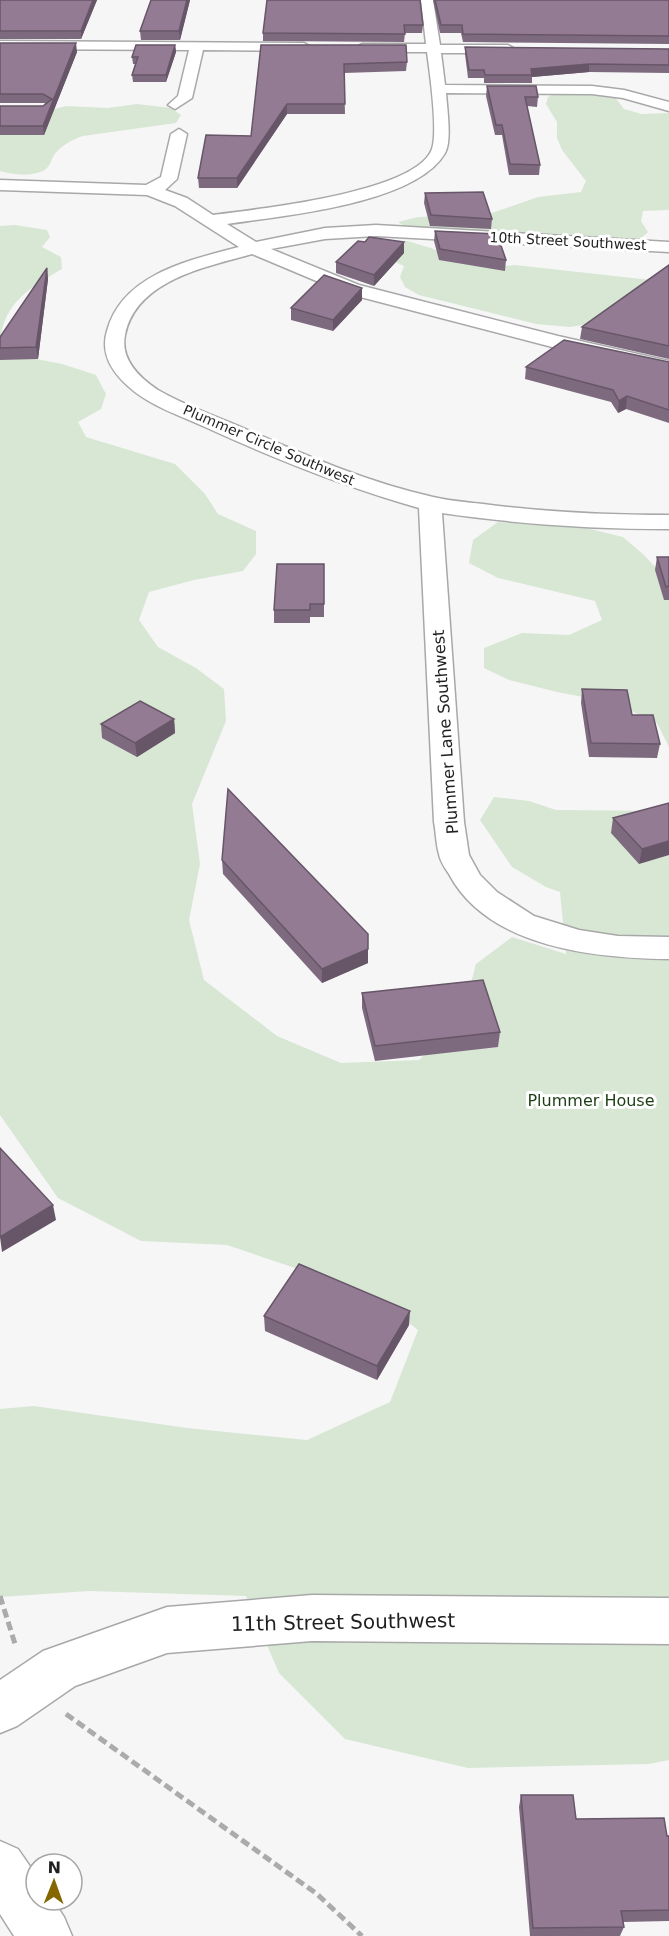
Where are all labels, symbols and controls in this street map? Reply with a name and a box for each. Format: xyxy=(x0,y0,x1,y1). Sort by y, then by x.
street label: 10th Street Southwest xyxy=(489,229,647,253)
street label: Plummer Circle Southwest xyxy=(181,402,358,489)
street label: Plummer Lane Southwest xyxy=(429,629,462,835)
park label: Plummer House xyxy=(527,1091,655,1110)
street label: 11th Street Southwest xyxy=(231,1608,456,1636)
north arrow xyxy=(24,1852,84,1912)
text: N xyxy=(47,1858,61,1877)

